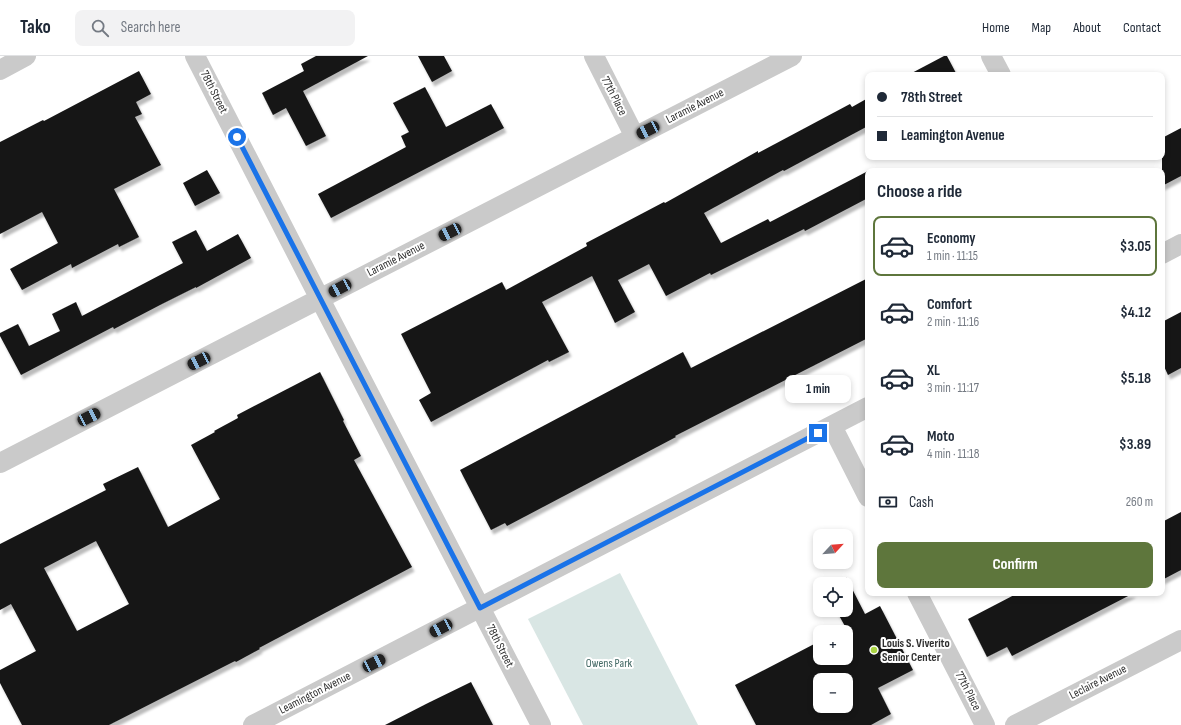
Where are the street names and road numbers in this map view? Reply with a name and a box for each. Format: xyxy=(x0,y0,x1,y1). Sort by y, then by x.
street label: 78th Street xyxy=(197,68,231,116)
street label: 77th Place xyxy=(598,74,630,118)
street label: Laramie Avenue xyxy=(664,85,727,127)
street label: Laramie Avenue xyxy=(365,238,428,280)
street label: 78th Street xyxy=(483,622,517,670)
street label: Leclaire Avenue xyxy=(1067,661,1129,703)
street label: Leamington Avenue xyxy=(277,668,354,718)
street label: 77th Place xyxy=(952,669,984,713)

